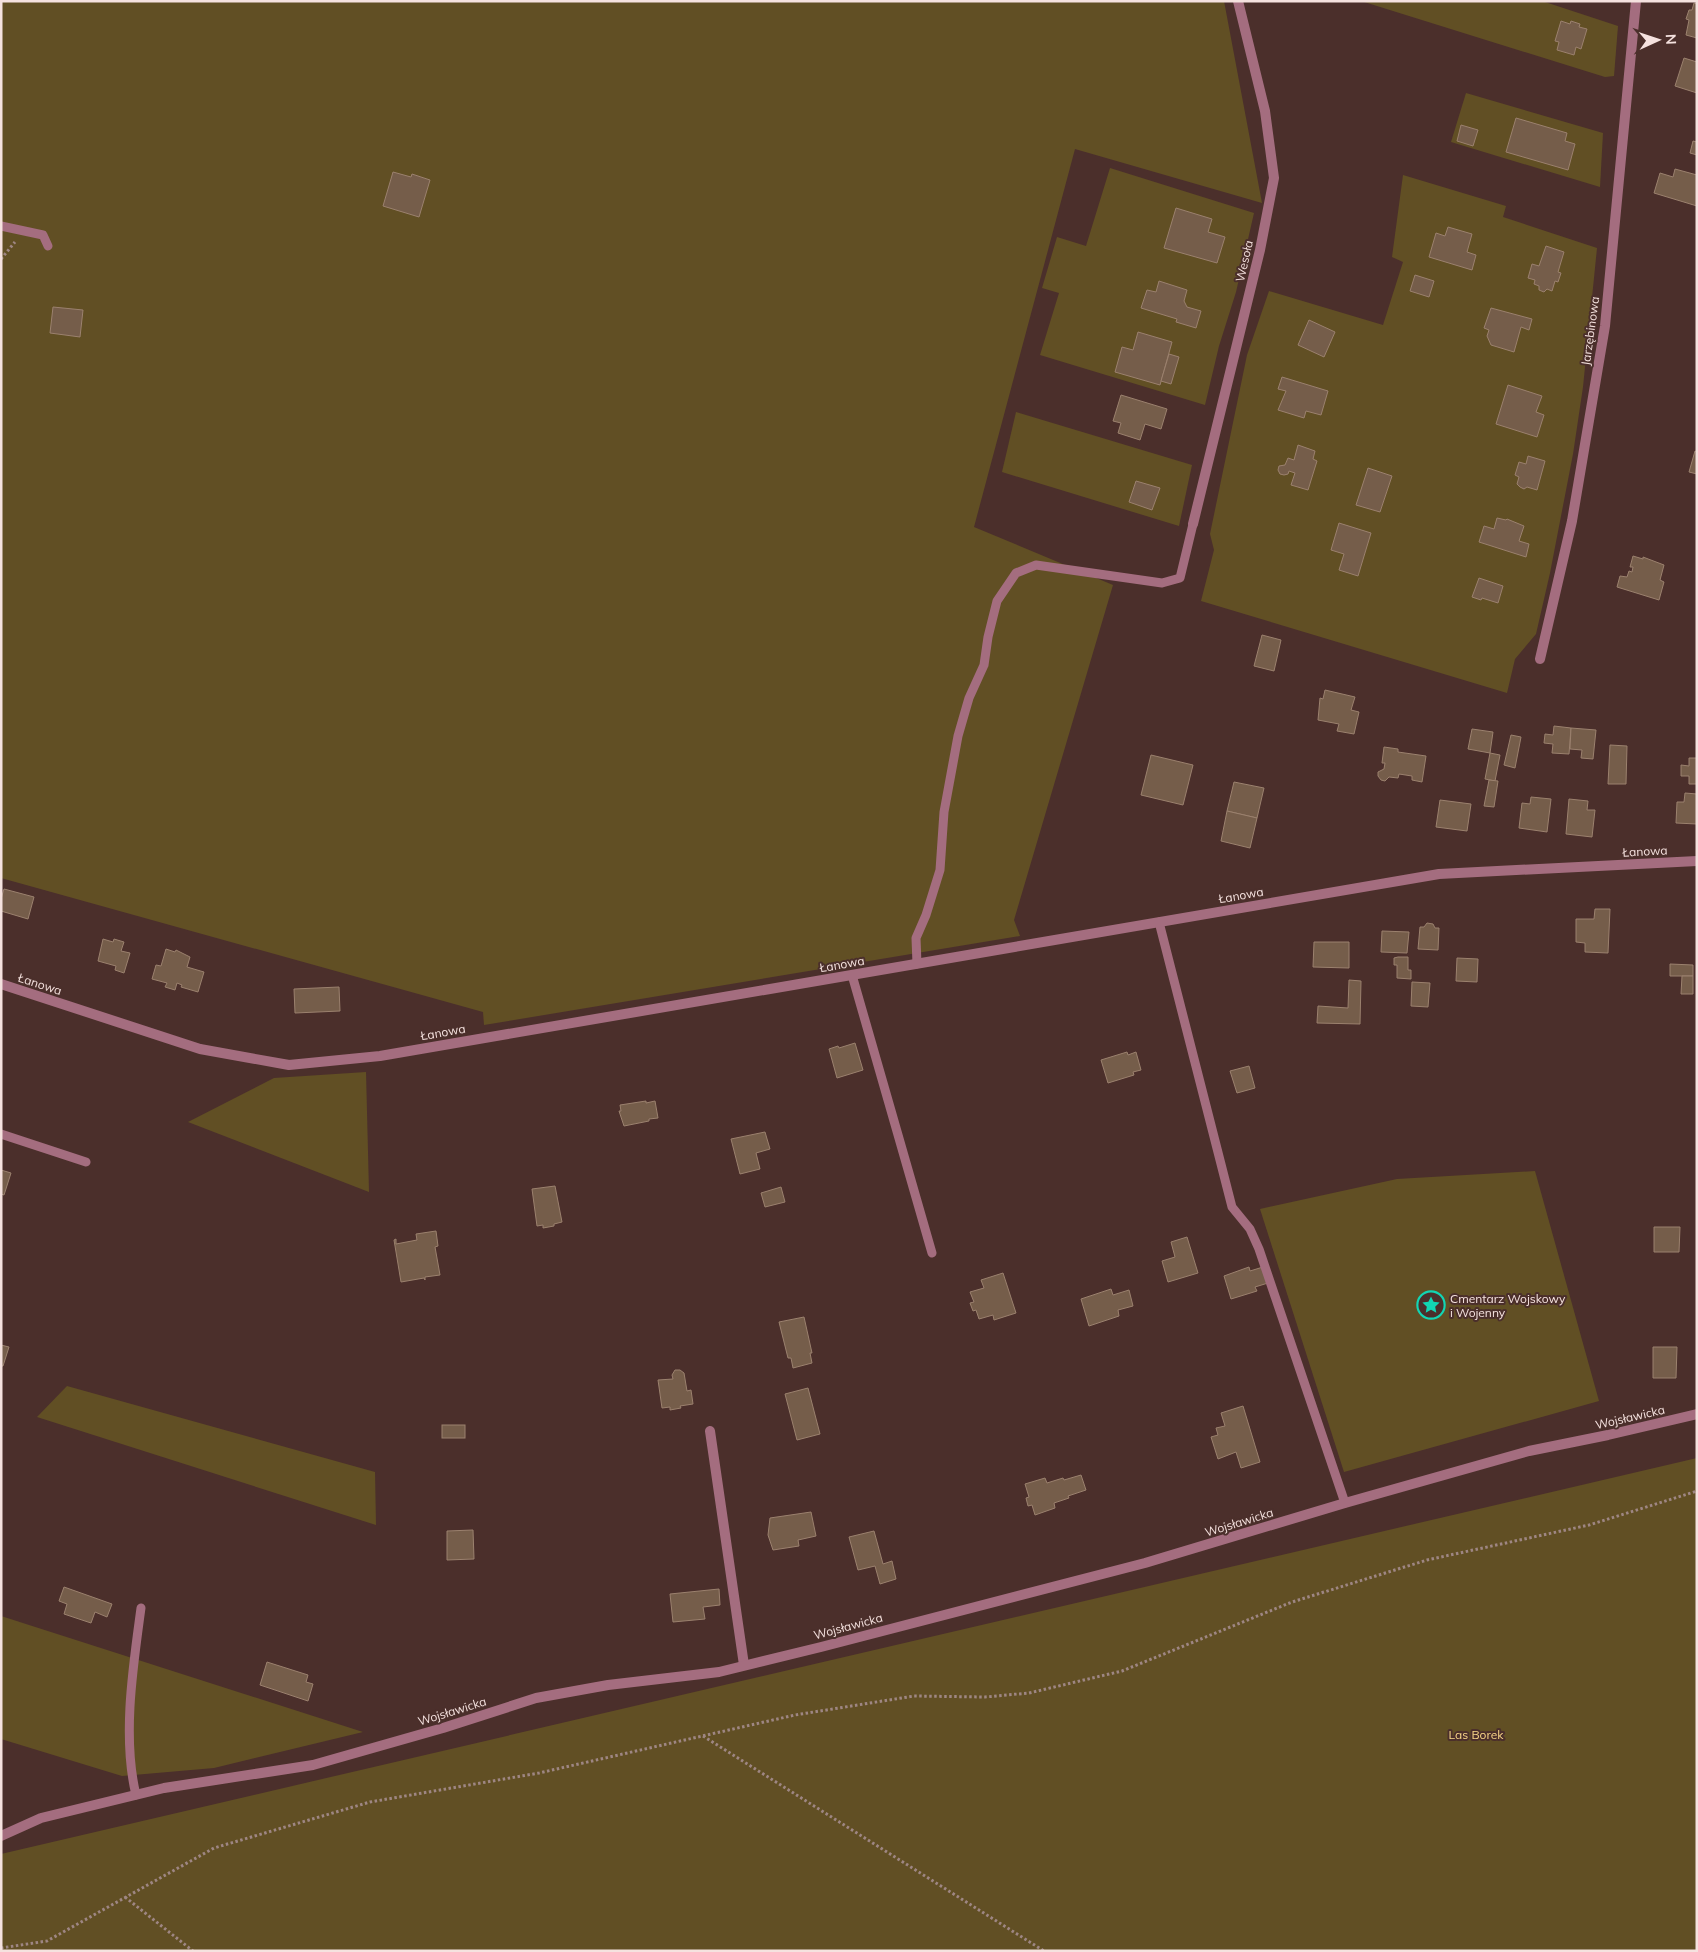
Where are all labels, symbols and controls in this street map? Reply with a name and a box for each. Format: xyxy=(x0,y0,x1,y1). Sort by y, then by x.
north arrow xyxy=(1633,15,1683,65)
text: N xyxy=(1662,34,1680,45)
street label: Wesoła xyxy=(1232,239,1256,283)
street label: Jarzębinowa xyxy=(1578,296,1602,366)
street label: Łanowa xyxy=(1621,842,1668,860)
street label: Łanowa xyxy=(1217,884,1264,906)
street label: Łanowa xyxy=(818,953,865,975)
street label: Łanowa xyxy=(15,970,64,998)
street label: Łanowa xyxy=(419,1021,466,1043)
place icon: Cmentarz Wojskowy i Wojenny xyxy=(1416,1290,1446,1320)
place label: Cmentarz Wojskowy i Wojenny xyxy=(1450,1291,1566,1320)
street label: Wojsławicka xyxy=(1594,1402,1666,1432)
street label: Wojsławicka xyxy=(1203,1504,1275,1540)
street label: Wojsławicka xyxy=(812,1610,884,1642)
street label: Wojsławicka xyxy=(416,1693,488,1729)
park label: Las Borek xyxy=(1449,1727,1504,1742)

